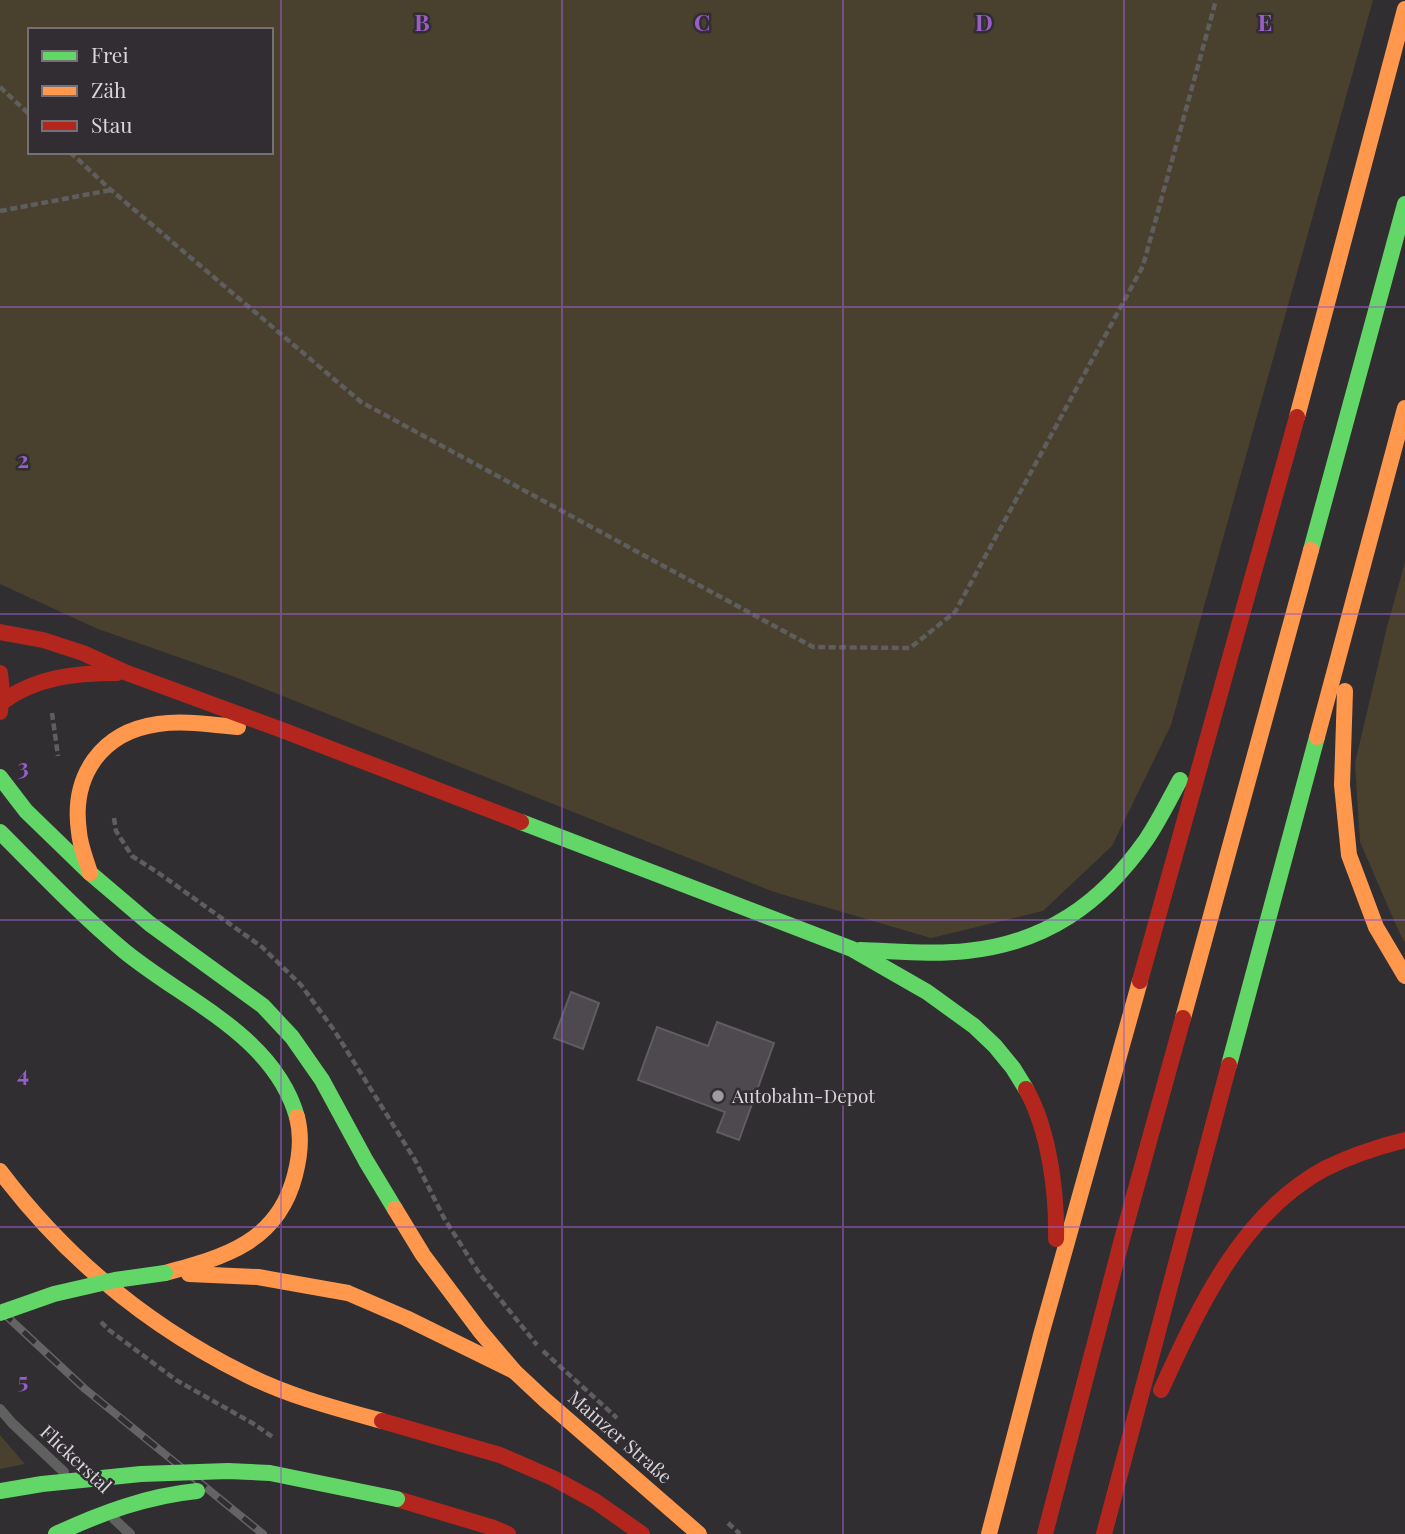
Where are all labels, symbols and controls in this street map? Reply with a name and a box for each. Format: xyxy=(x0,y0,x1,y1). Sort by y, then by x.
text: B xyxy=(414,6,430,37)
text: C xyxy=(694,6,710,37)
text: D xyxy=(975,6,993,37)
text: E xyxy=(1258,6,1272,37)
legend xyxy=(28,28,273,154)
text: Frei xyxy=(91,40,129,68)
text: Zäh xyxy=(91,75,127,103)
text: Stau xyxy=(91,110,132,138)
text: 2 xyxy=(17,443,29,474)
text: 3 xyxy=(17,750,29,781)
text: 4 xyxy=(17,1057,29,1088)
place label: Autobahn-Depot xyxy=(731,1082,875,1108)
marker: Autobahn-Depot xyxy=(710,1088,726,1104)
text: 5 xyxy=(18,1364,28,1395)
street label: Mainzer Straße xyxy=(563,1384,678,1489)
street label: Flickerstal xyxy=(35,1418,119,1499)

